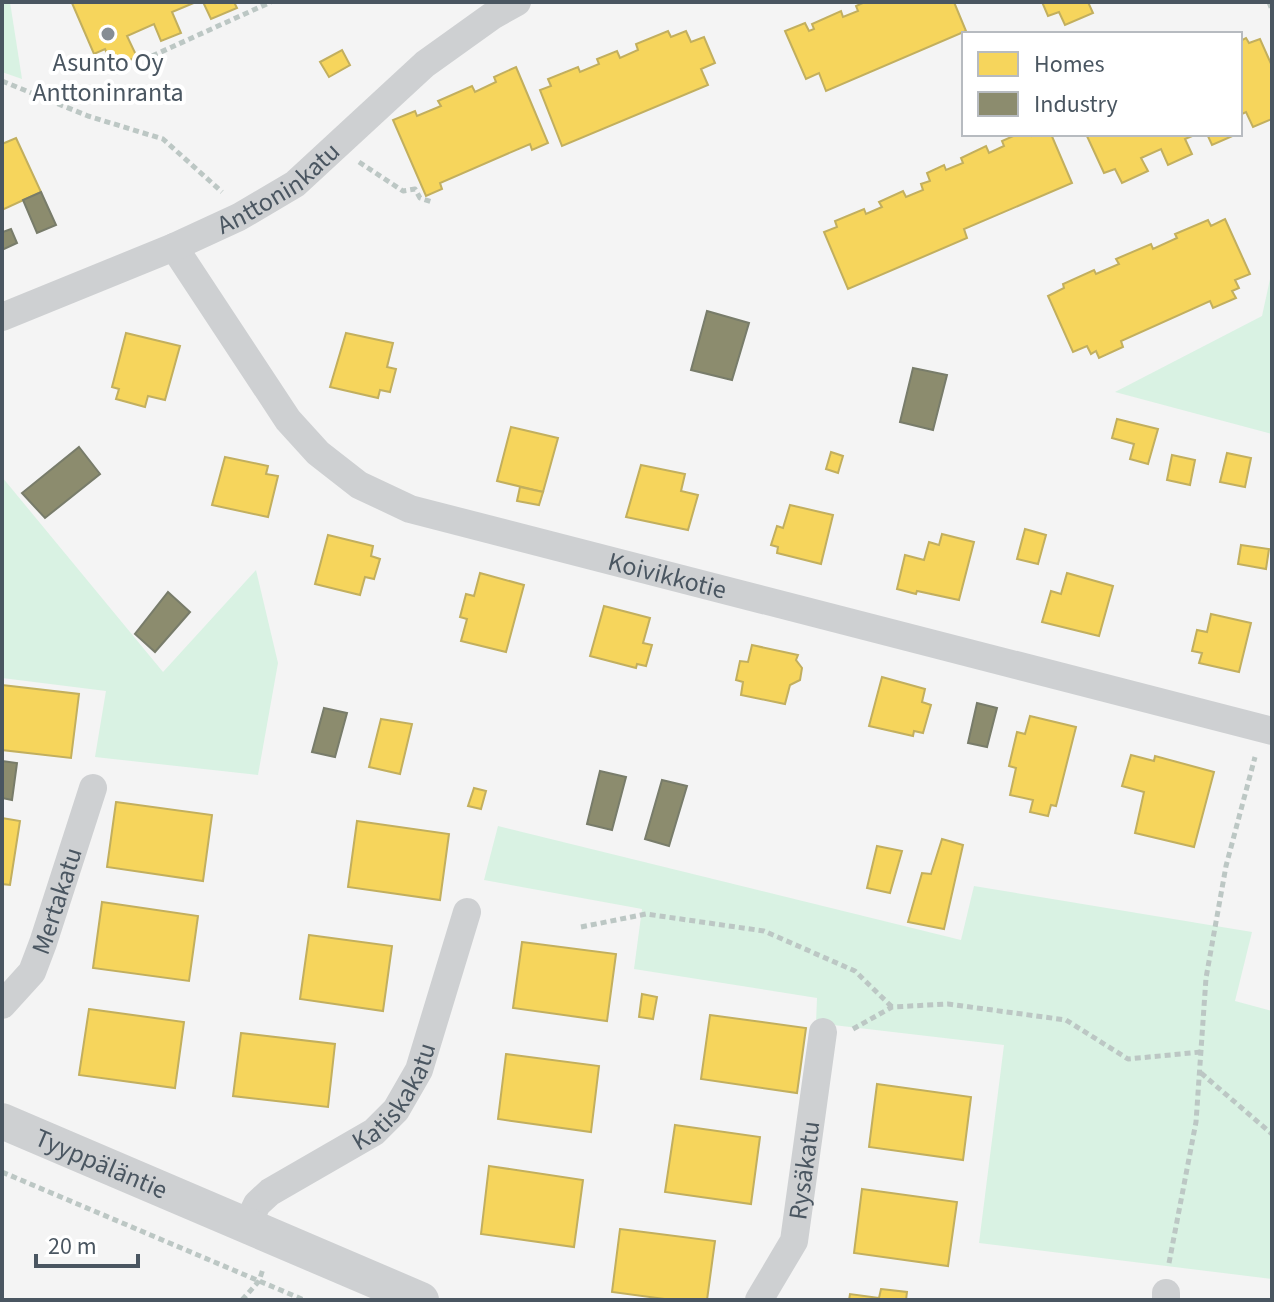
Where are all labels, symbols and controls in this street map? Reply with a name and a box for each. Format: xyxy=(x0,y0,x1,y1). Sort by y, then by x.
marker: Asunto Oy Anttoninranta xyxy=(99,25,117,43)
legend xyxy=(962,32,1242,136)
place label: Asunto Oy Anttoninranta xyxy=(32,44,184,111)
text: Homes xyxy=(1034,47,1105,82)
text: Industry xyxy=(1034,87,1118,122)
street label: Anttoninkatu xyxy=(211,133,348,243)
street label: Koivikkotie xyxy=(604,542,731,608)
street label: Mertakatu xyxy=(22,842,91,960)
street label: Katiskakatu xyxy=(345,1038,445,1160)
street label: Tyyppäläntie xyxy=(29,1119,173,1208)
street label: Rysäkatu xyxy=(779,1119,829,1222)
scale bar xyxy=(36,1218,138,1268)
text: 20 m xyxy=(48,1229,97,1264)

